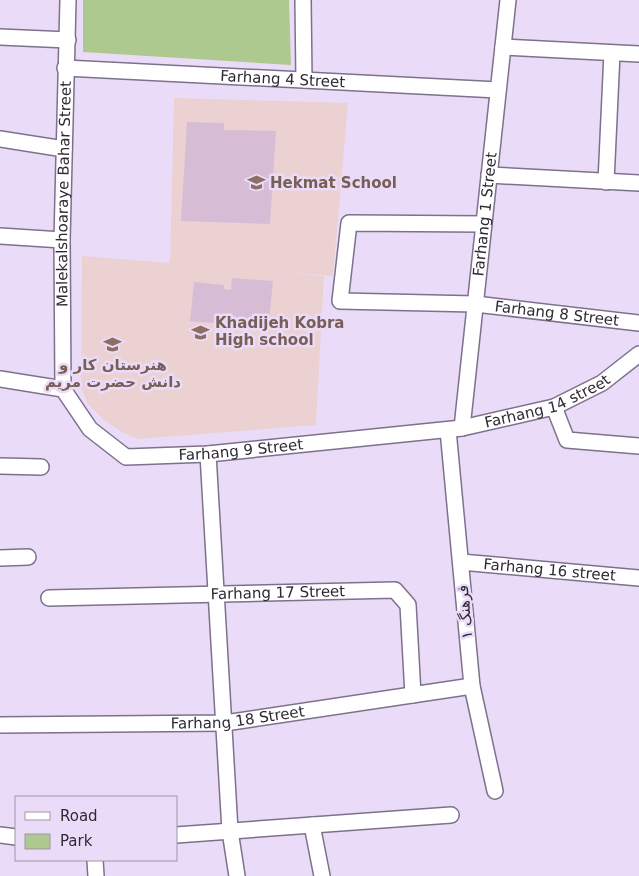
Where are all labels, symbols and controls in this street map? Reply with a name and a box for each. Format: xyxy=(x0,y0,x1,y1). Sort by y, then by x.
street label: Farhang 4 Street xyxy=(220,67,346,91)
street label: Malekalshoaraye Bahar Street xyxy=(53,81,75,307)
street label: Farhang 1 Street xyxy=(469,151,501,277)
school or university icon: Hekmat School xyxy=(246,173,266,193)
place label: Hekmat School xyxy=(270,174,397,192)
street label: Farhang 8 Street xyxy=(494,297,620,330)
place label: Khadijeh Kobra High school xyxy=(215,314,344,349)
school or university icon: Khadijeh Kobra High school xyxy=(191,322,211,342)
school or university icon: هنرستان کار و دانش حضرت مریم xyxy=(103,334,123,354)
place label: هنرستان کار و دانش حضرت مریم xyxy=(45,356,181,391)
street label: Farhang 14 street xyxy=(483,371,614,432)
street label: Farhang 9 Street xyxy=(178,435,304,464)
street label: Farhang 16 street xyxy=(483,555,617,585)
street label: Farhang 17 Street xyxy=(211,582,345,603)
street label: فرهنگ ۱ xyxy=(454,584,476,640)
street label: Farhang 18 Street xyxy=(171,702,306,732)
legend xyxy=(15,796,178,861)
text: Road xyxy=(60,807,98,825)
text: Park xyxy=(60,832,93,850)

